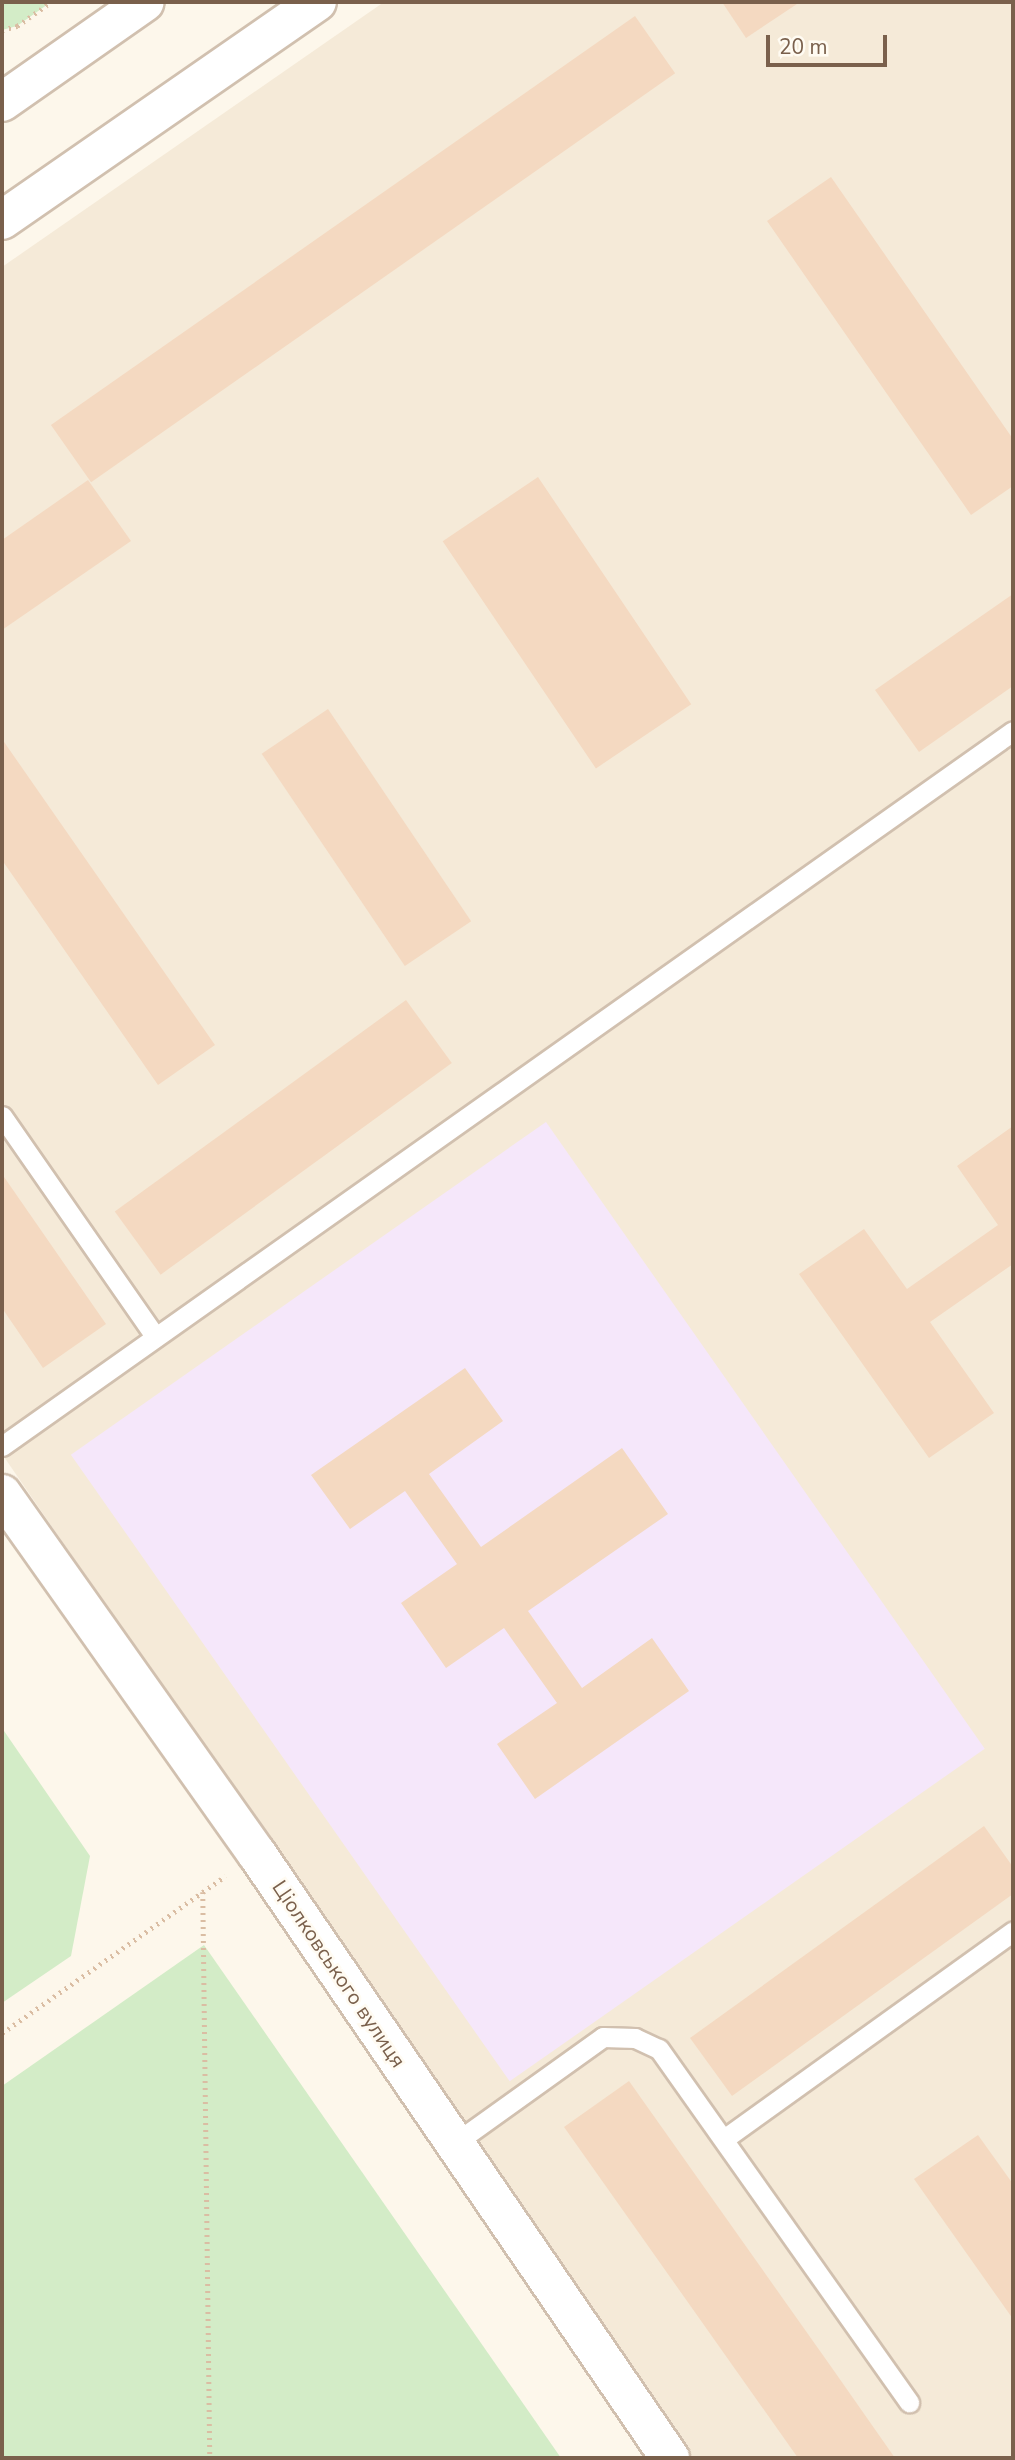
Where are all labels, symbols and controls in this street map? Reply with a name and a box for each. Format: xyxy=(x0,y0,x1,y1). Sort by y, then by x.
scale bar xyxy=(770,21,891,65)
text: 20 m xyxy=(779,33,828,61)
street label: Ціолковського вулиця xyxy=(267,1876,411,2072)

